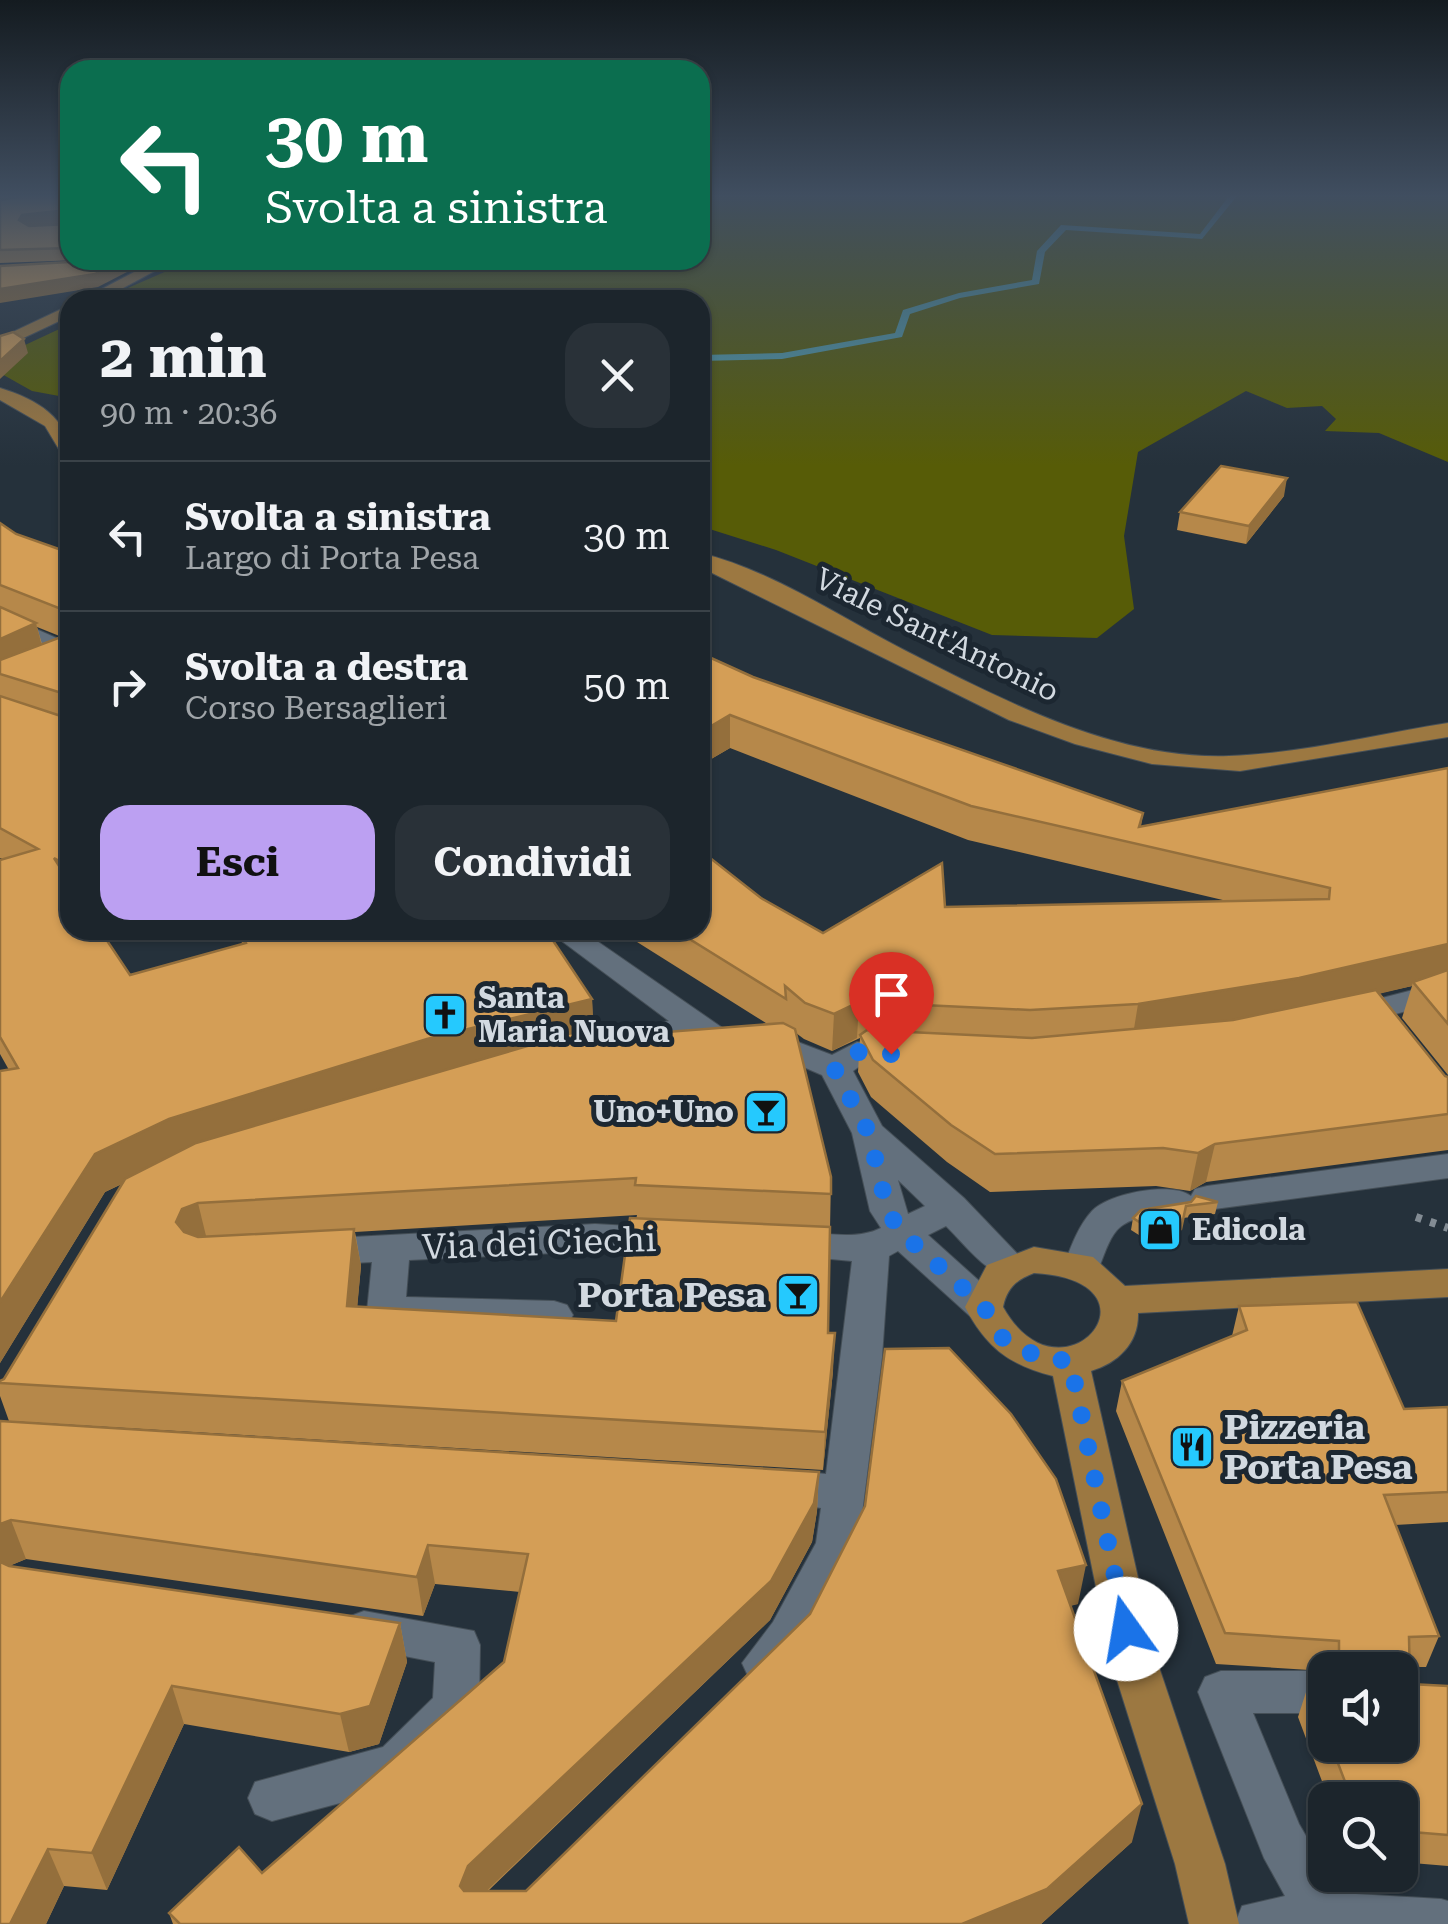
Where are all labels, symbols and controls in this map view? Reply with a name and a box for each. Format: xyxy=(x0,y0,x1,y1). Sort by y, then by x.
text: 30 m xyxy=(265,97,429,179)
icon: left xyxy=(100,100,230,230)
text: Svolta a sinistra xyxy=(265,181,607,234)
text: 2 min xyxy=(100,321,267,392)
button: close xyxy=(565,323,670,428)
text: 90 m · 20:36 xyxy=(100,394,277,432)
text: Svolta a sinistra xyxy=(185,495,491,539)
icon: left xyxy=(100,509,155,564)
text: 30 m xyxy=(583,514,670,558)
text: Largo di Porta Pesa xyxy=(185,539,479,577)
street label: Viale Sant'Antonio xyxy=(810,560,1065,709)
text: Svolta a destra xyxy=(185,645,468,689)
icon: right xyxy=(100,659,155,714)
text: 50 m xyxy=(583,664,670,708)
text: Corso Bersaglieri xyxy=(185,689,448,727)
button: Esci xyxy=(100,805,375,920)
button: Condividi xyxy=(395,805,670,920)
pin xyxy=(849,952,934,1055)
icon: arrive xyxy=(864,967,919,1022)
place label: Santa Maria Nuova xyxy=(478,980,670,1049)
church icon: Santa Maria Nuova xyxy=(422,992,468,1038)
bar icon: Uno+Uno xyxy=(743,1089,789,1135)
place label: Uno+Uno xyxy=(593,1094,734,1129)
shop icon: Edicola xyxy=(1137,1207,1183,1253)
place label: Edicola xyxy=(1192,1212,1306,1247)
street label: Via dei Ciechi xyxy=(421,1219,657,1268)
bar icon: Porta Pesa xyxy=(775,1272,821,1318)
place label: Porta Pesa xyxy=(578,1275,766,1316)
place label: Pizzeria Porta Pesa xyxy=(1224,1407,1413,1488)
restaurant icon: Pizzeria Porta Pesa xyxy=(1169,1424,1215,1470)
position arrow xyxy=(1074,1577,1178,1681)
map controls xyxy=(1308,1652,1418,1892)
button: sound xyxy=(1308,1652,1418,1762)
button: search xyxy=(1308,1782,1418,1892)

